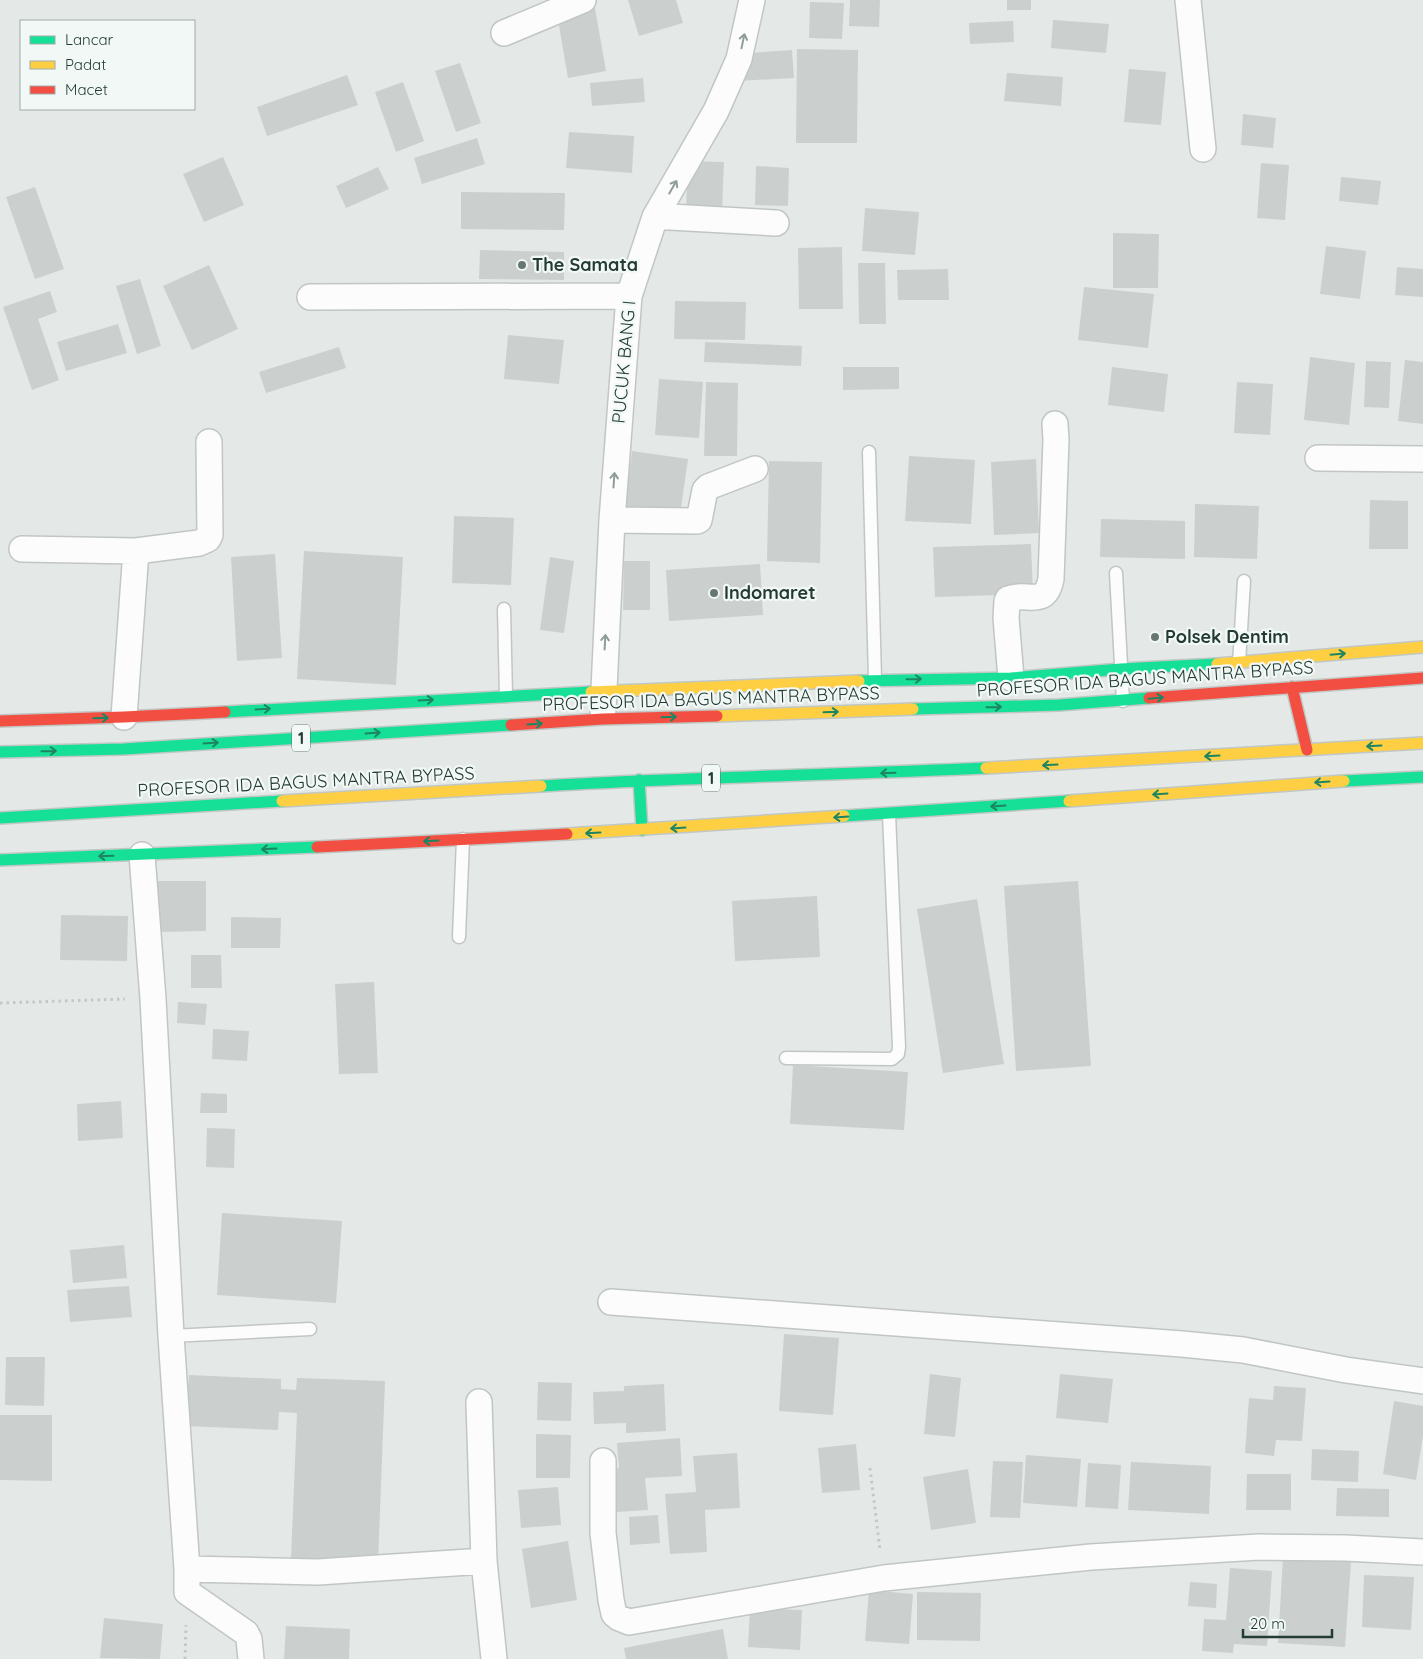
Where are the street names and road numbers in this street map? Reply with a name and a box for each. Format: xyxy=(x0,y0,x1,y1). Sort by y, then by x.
street label: PUCUK BANG I xyxy=(607,299,640,425)
street label: PROFESOR IDA BAGUS MANTRA BYPASS xyxy=(976,655,1314,702)
street label: PROFESOR IDA BAGUS MANTRA BYPASS xyxy=(542,681,880,716)
road number: 1 xyxy=(292,724,310,751)
street label: PROFESOR IDA BAGUS MANTRA BYPASS xyxy=(137,761,475,802)
road number: 1 xyxy=(702,764,720,791)

